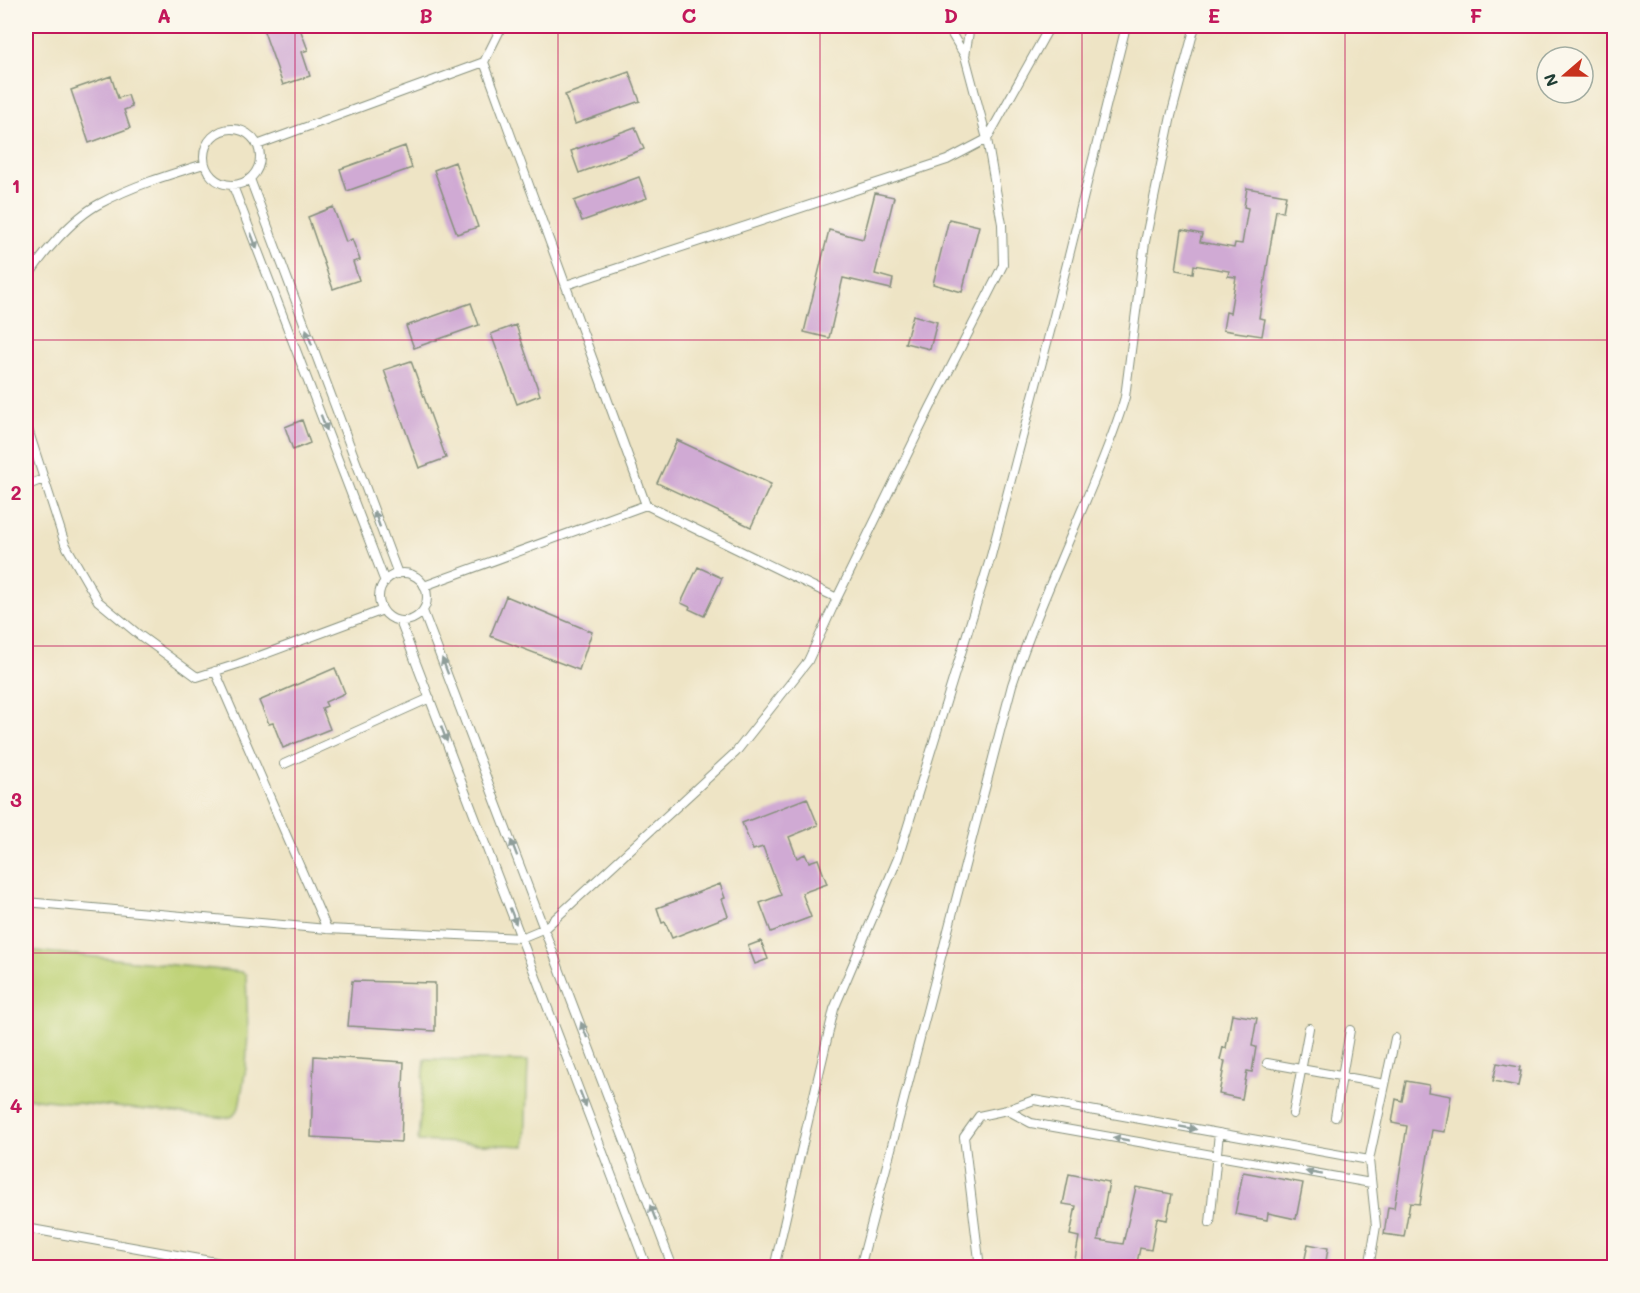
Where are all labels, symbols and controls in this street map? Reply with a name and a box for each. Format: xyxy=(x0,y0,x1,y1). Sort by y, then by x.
text: A xyxy=(157,2,171,28)
text: B xyxy=(419,2,433,28)
text: C xyxy=(682,2,697,28)
text: D xyxy=(944,2,958,28)
text: E xyxy=(1208,2,1220,28)
text: F xyxy=(1470,2,1483,28)
north arrow xyxy=(1535,45,1595,105)
text: N xyxy=(1538,71,1562,90)
text: 1 xyxy=(12,172,20,198)
one-way arrow xyxy=(249,232,259,250)
one-way arrow xyxy=(304,327,314,345)
one-way arrow xyxy=(319,414,329,432)
text: 2 xyxy=(10,479,22,505)
one-way arrow xyxy=(372,510,382,528)
one-way arrow xyxy=(439,657,449,675)
one-way arrow xyxy=(439,726,449,744)
text: 3 xyxy=(10,786,22,812)
one-way arrow xyxy=(509,839,519,857)
one-way arrow xyxy=(509,908,519,926)
one-way arrow xyxy=(578,1021,588,1039)
one-way arrow xyxy=(578,1090,588,1108)
text: 4 xyxy=(10,1092,23,1118)
one-way arrow xyxy=(1178,1124,1197,1133)
one-way arrow xyxy=(1112,1134,1131,1143)
one-way arrow xyxy=(1304,1168,1323,1177)
one-way arrow xyxy=(647,1204,657,1222)

